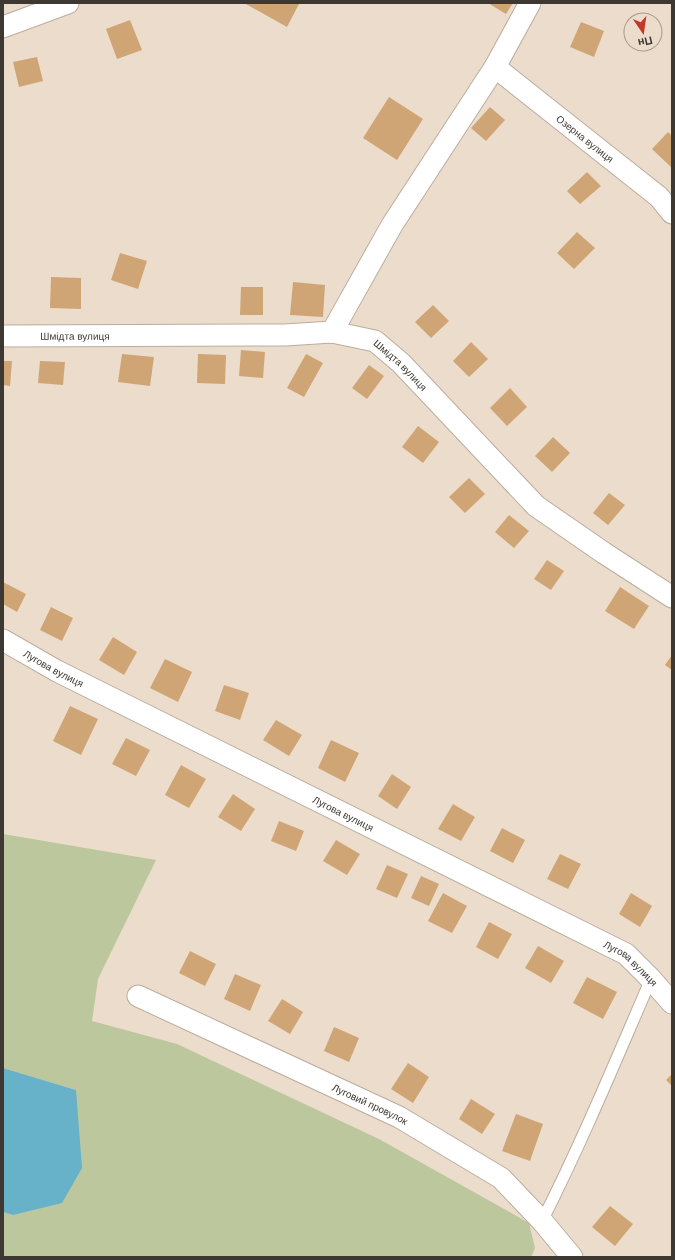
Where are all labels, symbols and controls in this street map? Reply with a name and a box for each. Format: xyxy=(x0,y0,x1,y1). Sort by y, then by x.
north arrow xyxy=(623,12,663,52)
text: Пн xyxy=(637,34,654,49)
street label: Озерна вулиця xyxy=(554,113,616,165)
street label: Шмідта вулиця xyxy=(40,331,110,342)
street label: Шмідта вулиця xyxy=(371,337,429,393)
street label: Лугова вулиця xyxy=(21,648,85,689)
street label: Лугова вулиця xyxy=(311,794,375,834)
street label: Лугова вулиця xyxy=(602,939,660,988)
street label: Луговий провулок xyxy=(330,1082,410,1127)

